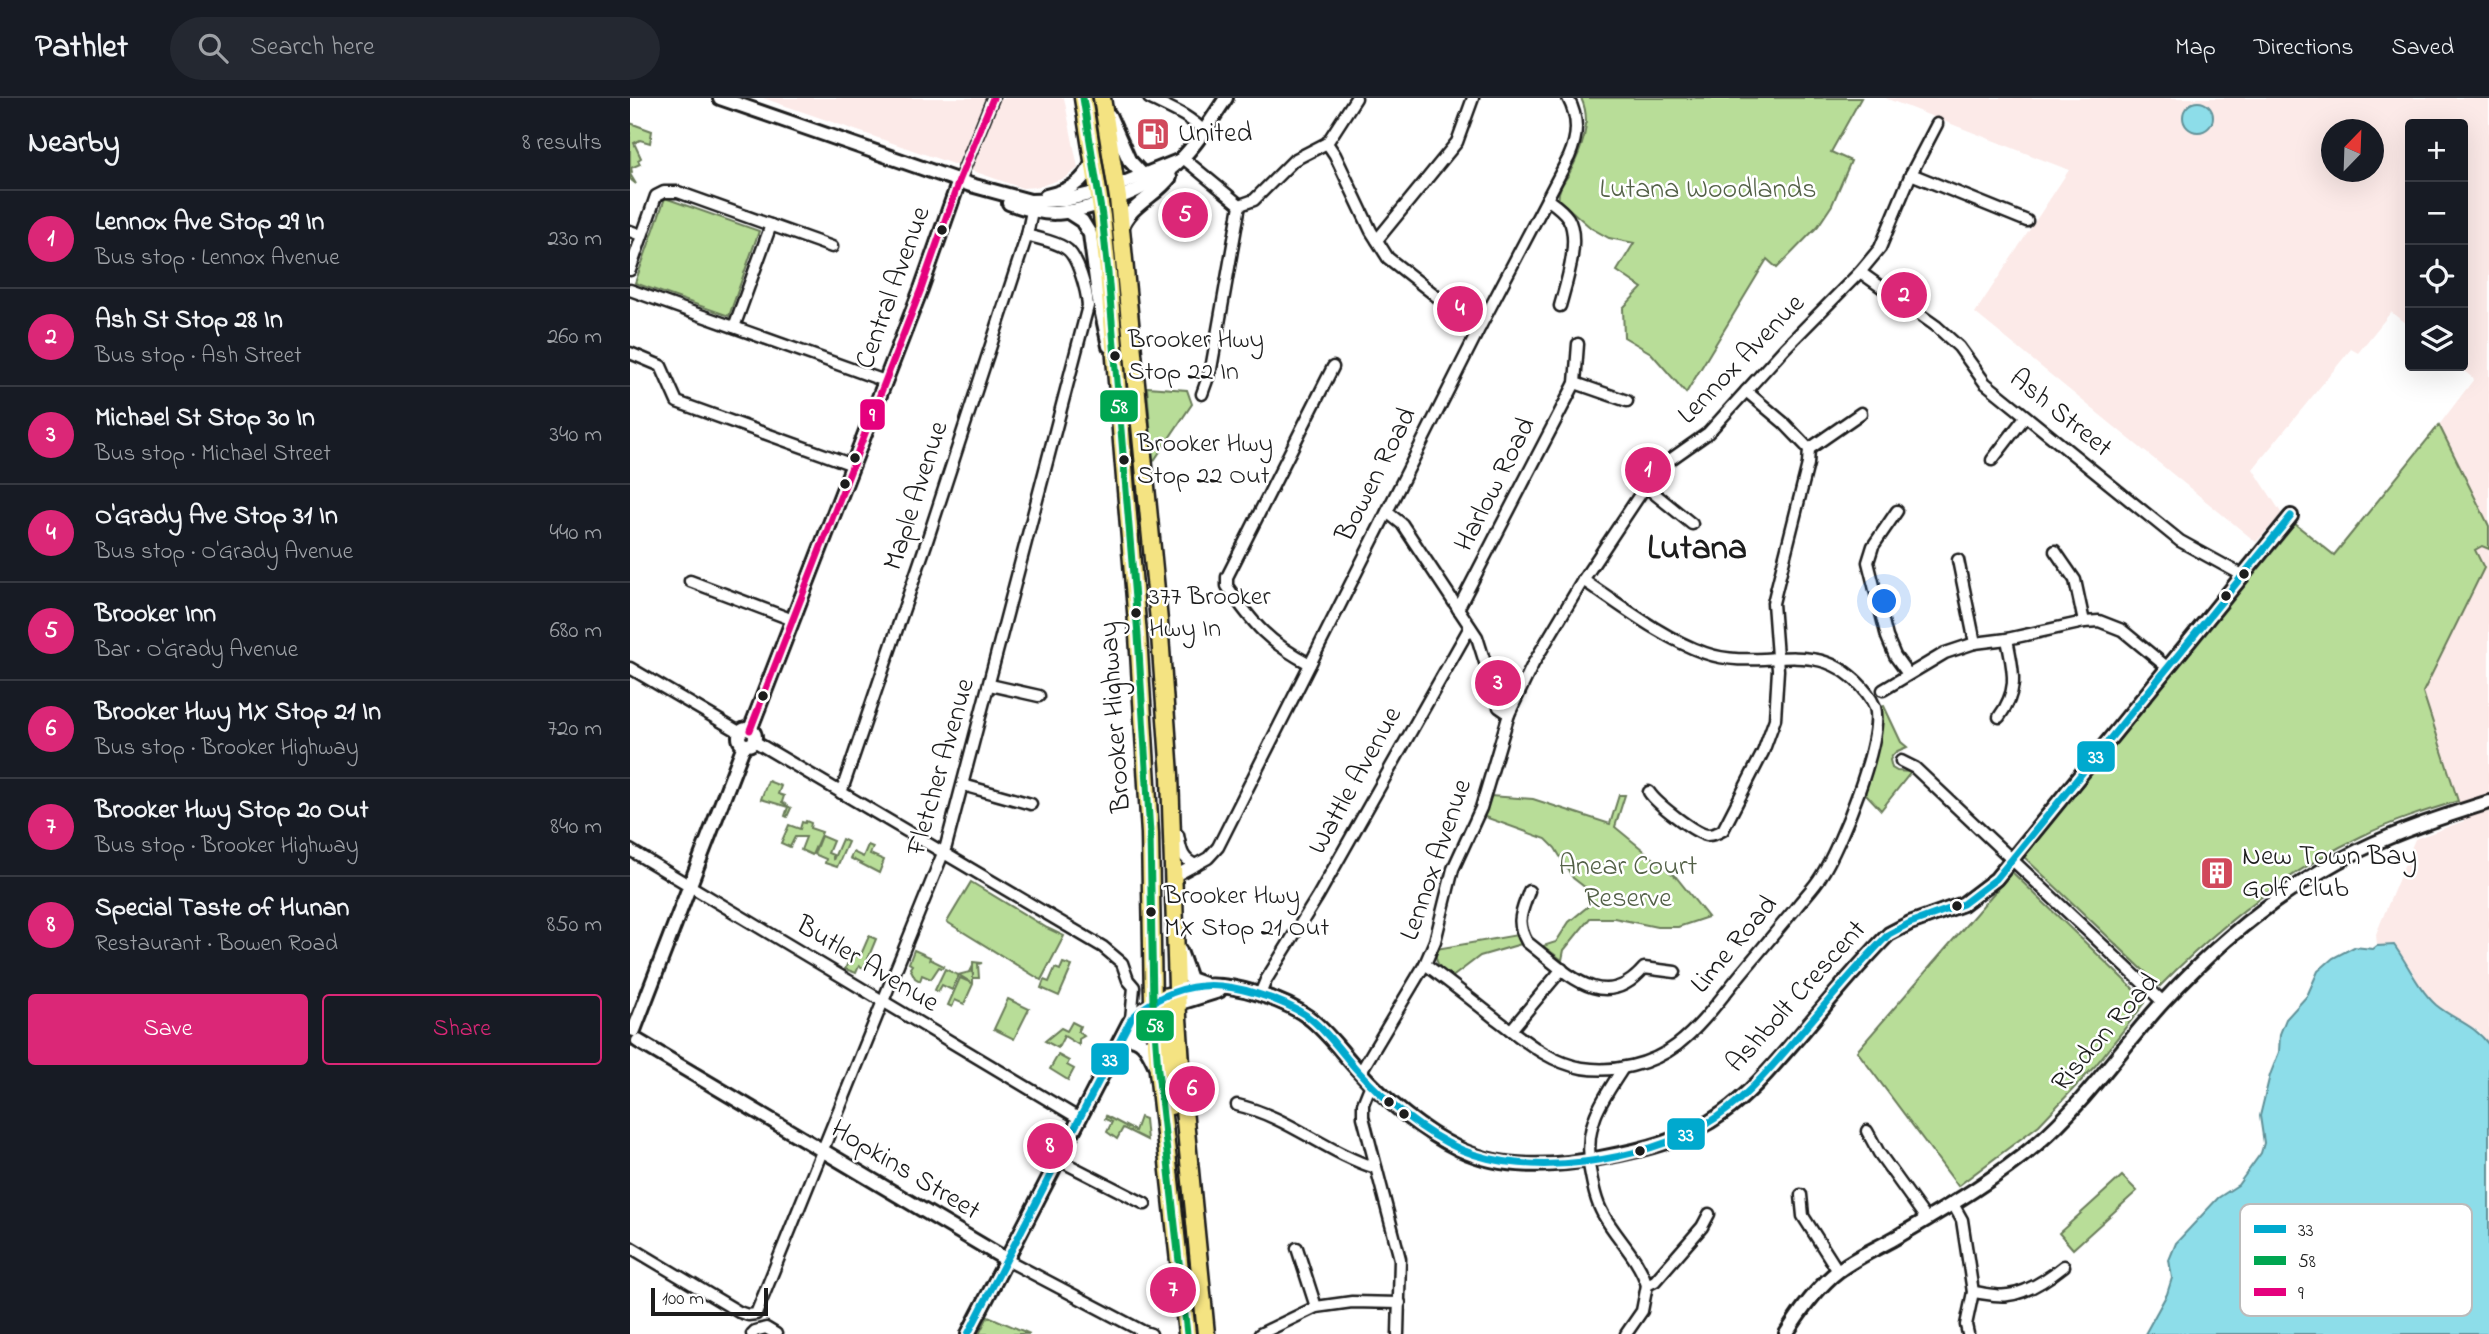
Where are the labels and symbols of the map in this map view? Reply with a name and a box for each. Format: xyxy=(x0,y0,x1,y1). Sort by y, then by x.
place label: United xyxy=(1178,114,1252,155)
fuel station icon: United xyxy=(1134,115,1172,153)
north arrow xyxy=(2321,119,2384,182)
park label: Lutana Woodlands xyxy=(1600,170,1816,211)
pin: 5 xyxy=(1162,189,1208,241)
street label: Central Avenue xyxy=(846,201,943,375)
unlabelled marker xyxy=(935,223,949,237)
pin: 2 xyxy=(1881,269,1927,321)
pin: 4 xyxy=(1437,283,1483,335)
street label: Lennox Avenue xyxy=(1669,285,1816,435)
place label: Brooker Hwy Stop 22 In xyxy=(1127,322,1264,392)
marker: Brooker Hwy Stop 22 In xyxy=(1108,349,1122,363)
street label: Ash Street xyxy=(2000,360,2120,468)
line badge: 58 xyxy=(1099,389,1139,423)
text: 58 xyxy=(1110,395,1128,422)
line badge: 9 xyxy=(859,398,886,431)
street label: Bowen Road xyxy=(1325,400,1429,550)
text: 9 xyxy=(868,403,875,430)
street label: Harlow Road xyxy=(1445,411,1547,559)
street label: Maple Avenue xyxy=(874,416,961,576)
place label: Brooker Hwy Stop 22 Out xyxy=(1136,426,1273,496)
pin: 1 xyxy=(1625,444,1671,496)
unlabelled marker xyxy=(848,451,862,465)
marker: Brooker Hwy Stop 22 Out xyxy=(1117,453,1131,467)
unlabelled marker xyxy=(838,477,852,491)
district label: Lutana xyxy=(1647,524,1747,575)
unlabelled marker xyxy=(2237,567,2251,581)
place label: 377 Brooker Hwy In xyxy=(1149,579,1272,649)
your location xyxy=(1867,584,1901,618)
unlabelled marker xyxy=(2219,589,2233,603)
marker: 377 Brooker Hwy In xyxy=(1129,606,1143,620)
street label: Brooker Highway xyxy=(1089,620,1143,815)
pin: 3 xyxy=(1475,657,1521,709)
street label: Fletcher Avenue xyxy=(897,673,987,861)
unlabelled marker xyxy=(756,689,770,703)
street label: Wattle Avenue xyxy=(1298,699,1414,862)
line badge: 33 xyxy=(2076,740,2116,773)
text: 33 xyxy=(2087,745,2104,772)
street label: Lennox Avenue xyxy=(1390,773,1484,946)
place label: New Town Bay Golf Club xyxy=(2242,837,2417,910)
park label: Anear Court Reserve xyxy=(1559,847,1697,920)
building icon: New Town Bay Golf Club xyxy=(2198,854,2236,892)
place label: Brooker Hwy MX Stop 21 Out xyxy=(1163,878,1329,948)
street label: Lime Road xyxy=(1682,887,1789,1003)
unlabelled marker xyxy=(1950,899,1964,913)
street label: Butler Avenue xyxy=(787,905,947,1024)
marker: Brooker Hwy MX Stop 21 Out xyxy=(1144,905,1158,919)
street label: Ashbolt Crescent xyxy=(1717,911,1877,1083)
street label: Risdon Road xyxy=(2042,964,2170,1102)
line badge: 58 xyxy=(1135,1009,1175,1042)
text: 58 xyxy=(1146,1014,1164,1041)
line badge: 33 xyxy=(1090,1042,1130,1076)
text: 33 xyxy=(1101,1048,1118,1075)
pin: 6 xyxy=(1169,1063,1215,1115)
unlabelled marker xyxy=(1382,1095,1396,1109)
unlabelled marker xyxy=(1397,1107,1411,1121)
street label: Hopkins Street xyxy=(822,1110,988,1232)
line badge: 33 xyxy=(1666,1117,1706,1151)
pin: 8 xyxy=(1027,1120,1073,1172)
text: 33 xyxy=(1677,1123,1694,1150)
unlabelled marker xyxy=(1633,1144,1647,1158)
legend xyxy=(2240,1204,2472,1316)
text: 33 xyxy=(2298,1218,2314,1245)
text: 58 xyxy=(2298,1249,2316,1276)
pin: 7 xyxy=(1150,1264,1196,1316)
text: 9 xyxy=(2298,1281,2304,1308)
scale bar xyxy=(651,1285,768,1317)

